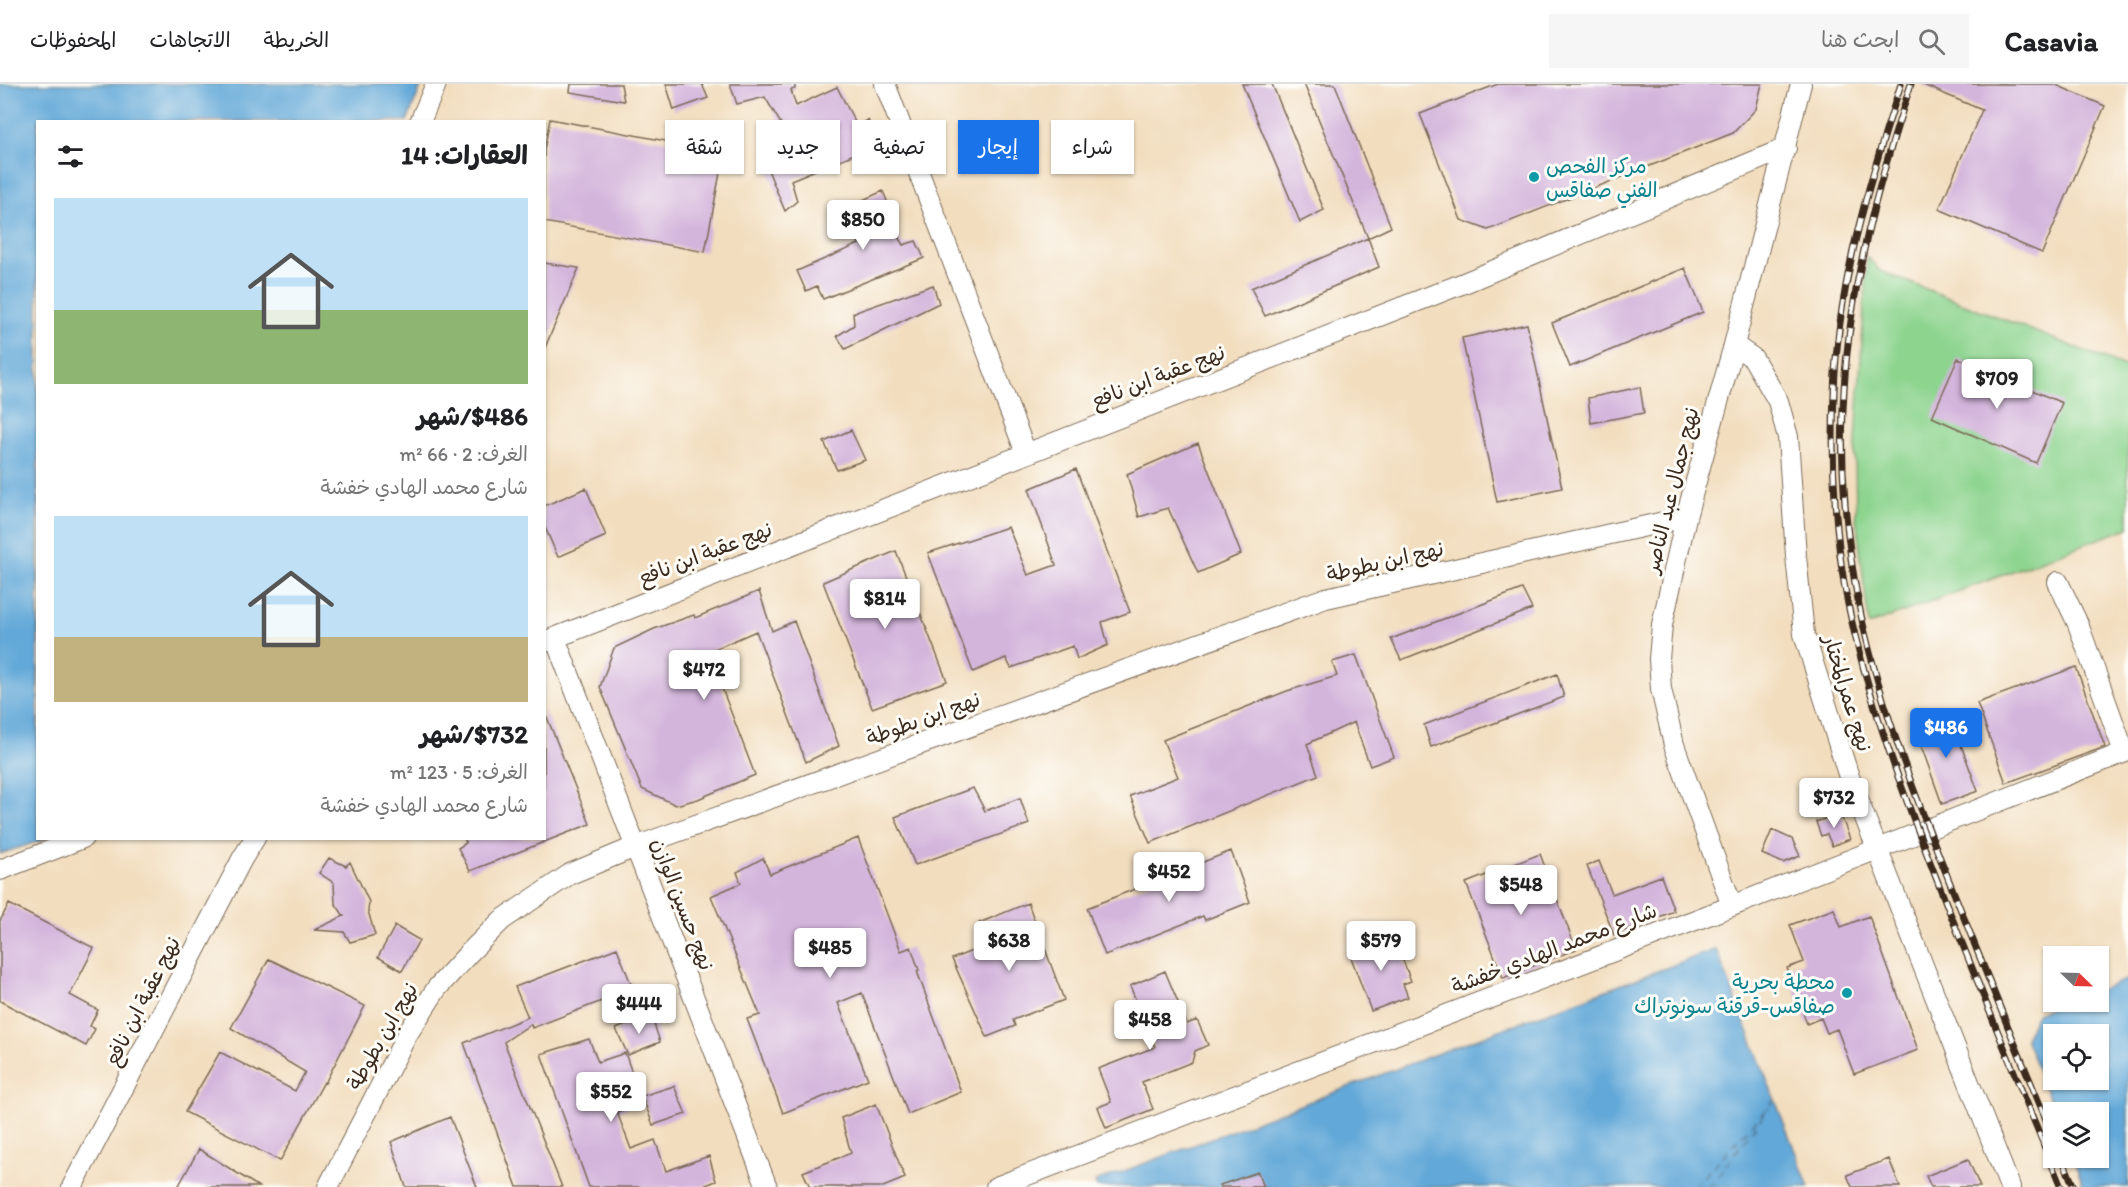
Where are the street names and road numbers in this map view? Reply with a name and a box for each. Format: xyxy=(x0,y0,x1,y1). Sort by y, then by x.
street label: نهج عقبة ابن نافع xyxy=(1087,339,1230,416)
street label: نهج جمال عبد الناصر xyxy=(1638,405,1706,578)
street label: نهج عقبة ابن نافع xyxy=(634,516,777,593)
street label: نهج ابن بطوطة xyxy=(1324,535,1447,589)
street label: نهج عمرالمختار xyxy=(1816,630,1878,755)
street label: نهج ابن بطوطة xyxy=(863,686,984,752)
street label: نهج حسين الوازن xyxy=(644,834,720,974)
street label: شارع محمد الهادي خفشة xyxy=(1448,897,1661,1001)
street label: نهج عقبة ابن نافع xyxy=(99,932,188,1071)
street label: نهج ابن بطوطة xyxy=(341,978,424,1095)

